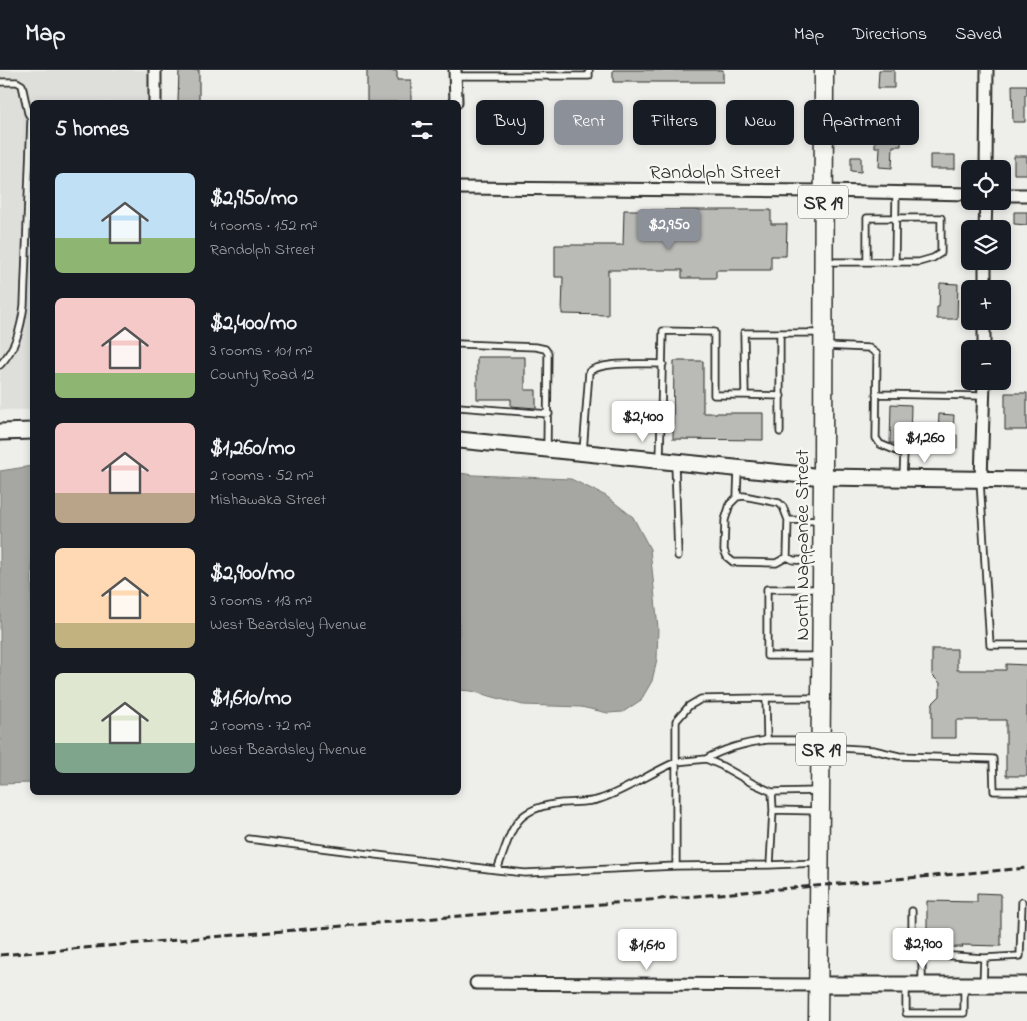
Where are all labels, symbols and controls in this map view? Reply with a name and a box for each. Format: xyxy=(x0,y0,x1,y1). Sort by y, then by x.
text: Map xyxy=(25,17,66,52)
text: Map xyxy=(794,22,824,48)
text: Directions xyxy=(852,22,927,48)
text: Saved xyxy=(955,22,1002,48)
chip: Buy xyxy=(476,100,544,145)
chip: Rent xyxy=(554,100,623,145)
chip: Filters xyxy=(633,100,716,145)
chip: New xyxy=(726,100,794,145)
chip: Apartment xyxy=(804,100,919,145)
text: 5 homes xyxy=(55,115,130,145)
icon: filters xyxy=(408,116,436,144)
street label: Randolph Street xyxy=(649,159,781,188)
map controls xyxy=(961,160,1011,390)
button: locate xyxy=(961,160,1011,210)
text: $2,950/mo xyxy=(210,184,298,214)
road number: SR 19 xyxy=(798,185,848,218)
icon: home xyxy=(95,193,155,253)
pin: $2,950 xyxy=(628,208,710,251)
text: $2,950 xyxy=(648,213,690,237)
text: 4 rooms · 152 m² xyxy=(210,214,318,238)
button: layers xyxy=(961,220,1011,270)
text: Randolph Street xyxy=(210,238,315,262)
button: + xyxy=(961,280,1011,330)
text: $2,400/mo xyxy=(210,309,297,339)
icon: home xyxy=(95,318,155,378)
text: 3 rooms · 101 m² xyxy=(210,339,312,363)
button: − xyxy=(961,340,1011,390)
text: County Road 12 xyxy=(210,363,314,387)
pin: $2,400 xyxy=(602,400,684,443)
text: $2,400 xyxy=(623,405,663,429)
pin: $1,260 xyxy=(884,422,966,464)
text: $1,260 xyxy=(905,426,945,450)
text: $1,260/mo xyxy=(210,434,295,464)
icon: home xyxy=(95,443,155,503)
street label: North Nappanee Street xyxy=(789,449,818,641)
text: 2 rooms · 52 m² xyxy=(210,464,314,488)
text: Mishawaka Street xyxy=(210,488,326,512)
text: $2,900/mo xyxy=(210,559,295,589)
icon: home xyxy=(95,568,155,628)
text: 3 rooms · 113 m² xyxy=(210,589,312,613)
text: West Beardsley Avenue xyxy=(210,613,366,637)
text: $1,610/mo xyxy=(210,684,292,714)
icon: home xyxy=(95,693,155,753)
text: 2 rooms · 72 m² xyxy=(210,714,311,738)
road number: SR 19 xyxy=(796,732,846,766)
text: West Beardsley Avenue xyxy=(210,738,366,762)
pin: $1,610 xyxy=(606,928,688,971)
pin: $2,900 xyxy=(882,928,964,970)
text: $2,900 xyxy=(903,932,943,956)
text: $1,610 xyxy=(629,933,665,957)

